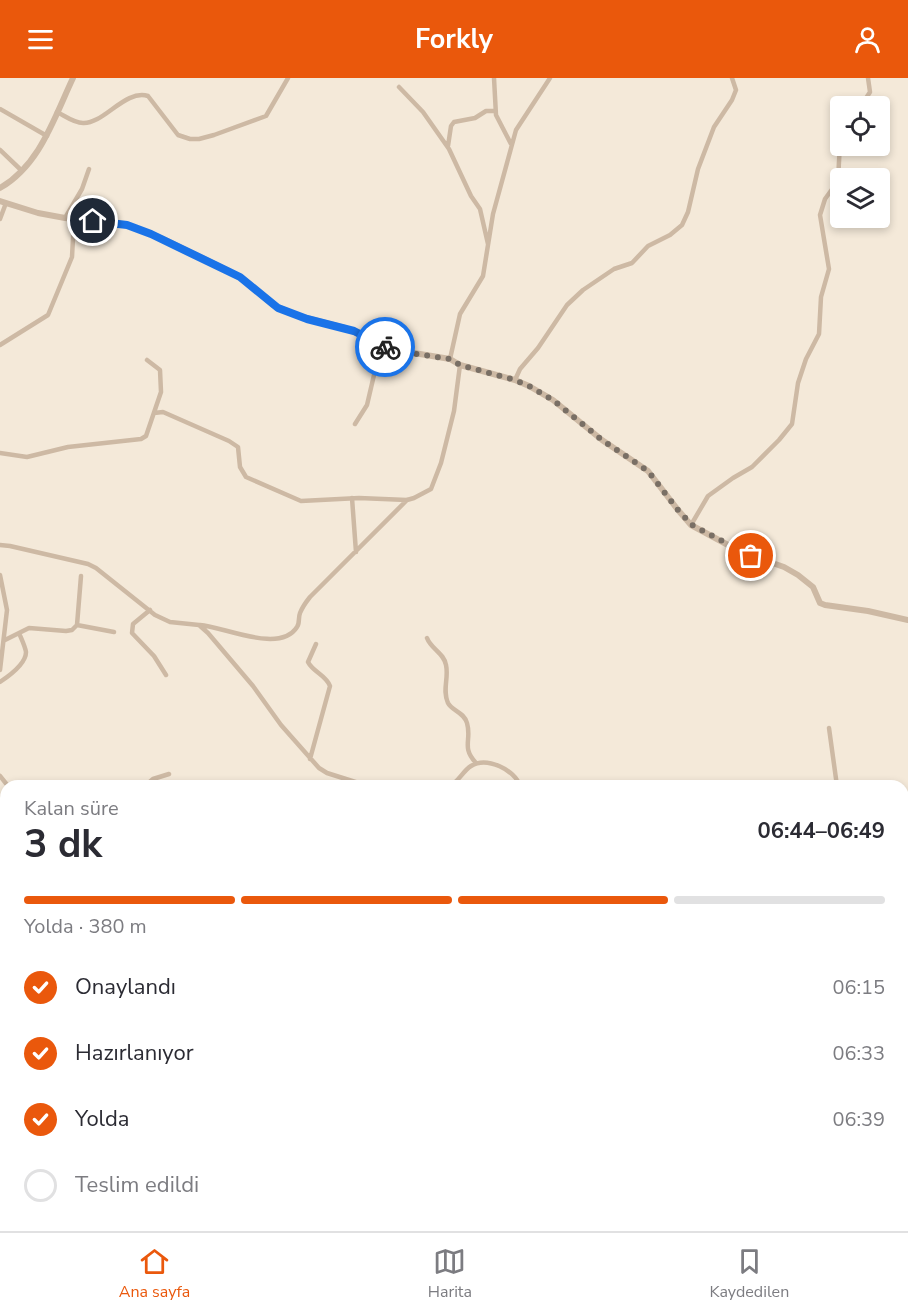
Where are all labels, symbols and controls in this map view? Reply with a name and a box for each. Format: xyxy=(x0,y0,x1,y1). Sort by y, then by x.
text: Forkly xyxy=(415,21,493,58)
icon: menu xyxy=(24,23,57,56)
icon: person xyxy=(851,23,884,56)
map controls xyxy=(830,96,890,228)
button: locate xyxy=(830,96,890,156)
button: layers xyxy=(830,168,890,228)
pin xyxy=(67,195,118,246)
icon: home xyxy=(76,204,109,237)
courier xyxy=(355,317,415,377)
icon: bike xyxy=(369,331,402,364)
pin xyxy=(725,530,776,581)
icon: bag xyxy=(734,539,767,572)
text: Kalan süre xyxy=(24,795,119,822)
text: 06:44–06:49 xyxy=(757,816,885,846)
text: 3 dk xyxy=(24,818,102,871)
text: Yolda · 380 m xyxy=(24,913,147,940)
icon: check xyxy=(24,971,57,1004)
text: Onaylandı xyxy=(75,972,176,1002)
text: 06:15 xyxy=(832,974,885,1001)
icon: check xyxy=(24,1037,57,1070)
text: Hazırlanıyor xyxy=(75,1038,194,1068)
text: 06:33 xyxy=(832,1040,885,1067)
icon: check xyxy=(24,1103,57,1136)
text: Yolda xyxy=(75,1104,130,1134)
text: 06:39 xyxy=(832,1106,885,1133)
text: Teslim edildi xyxy=(75,1170,199,1200)
tab: Ana sayfa xyxy=(119,1245,190,1303)
tab: Harita xyxy=(428,1245,472,1303)
tab: Kaydedilen xyxy=(709,1245,789,1303)

